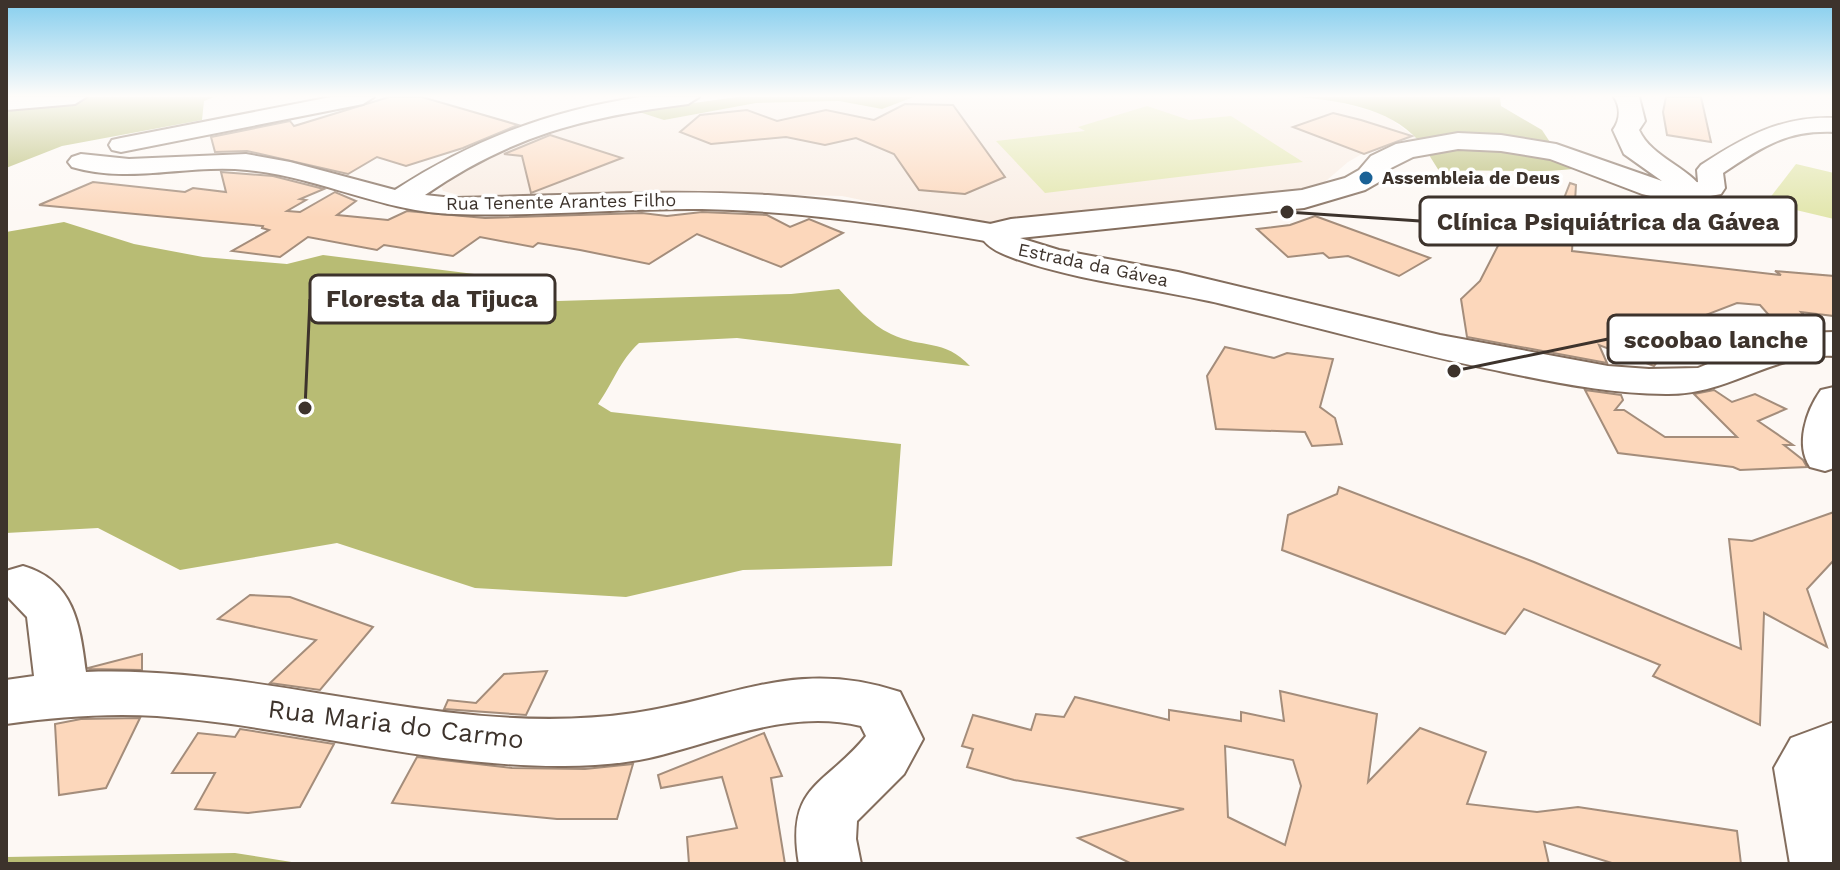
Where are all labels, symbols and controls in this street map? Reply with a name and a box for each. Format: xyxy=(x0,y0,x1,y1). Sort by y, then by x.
place label: Assembleia de Deus xyxy=(1382,167,1560,188)
marker: Assembleia de Deus xyxy=(1357,169,1375,187)
street label: Rua Tenente Arantes Filho xyxy=(446,189,676,214)
callout: Clínica Psiquiátrica da Gávea xyxy=(1420,197,1796,245)
text: Clínica Psiquiátrica da Gávea xyxy=(1437,208,1779,236)
street label: Estrada da Gávea xyxy=(1016,238,1170,291)
callout: Floresta da Tijuca xyxy=(310,275,555,323)
text: Floresta da Tijuca xyxy=(326,285,538,313)
callout: scoobao lanche xyxy=(1608,315,1824,363)
text: scoobao lanche xyxy=(1624,326,1808,354)
street label: Rua Maria do Carmo xyxy=(266,693,526,755)

